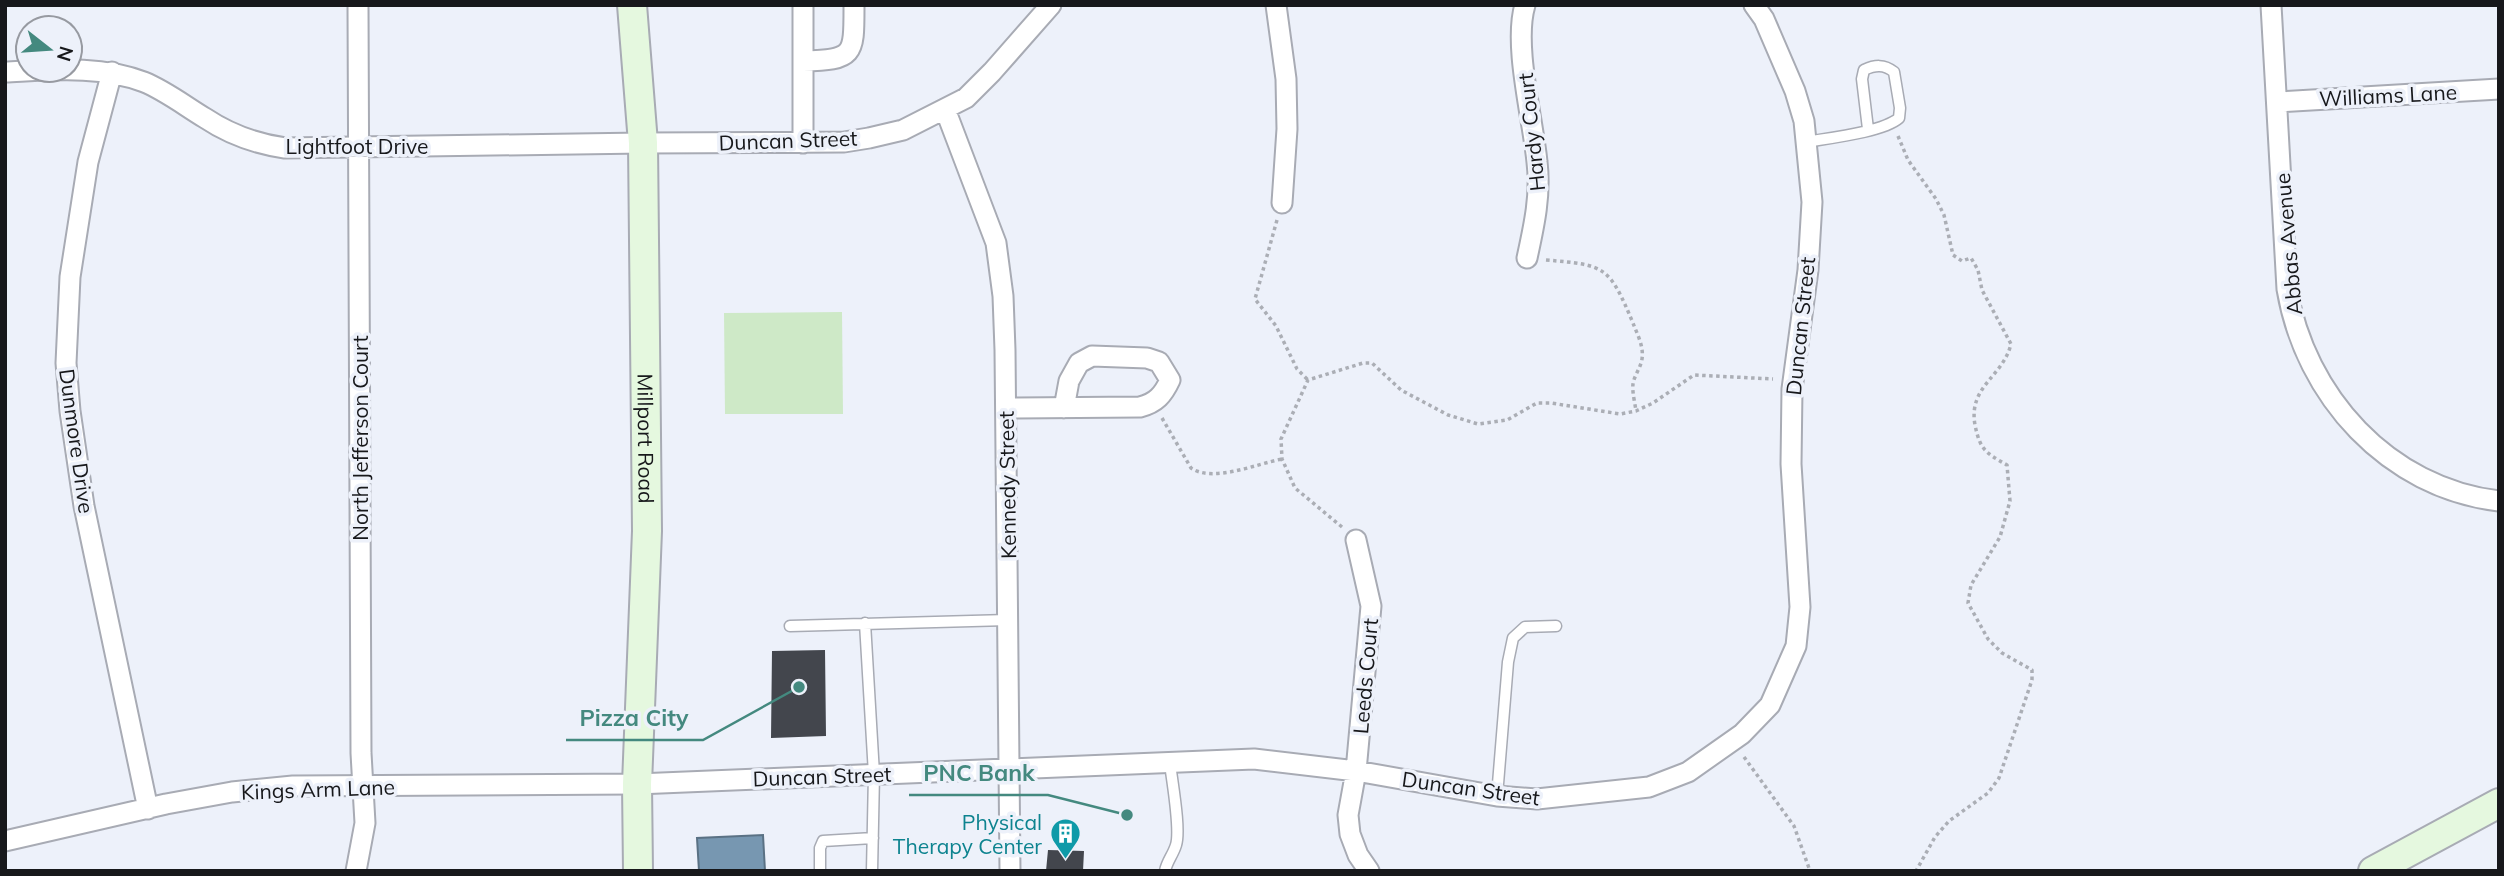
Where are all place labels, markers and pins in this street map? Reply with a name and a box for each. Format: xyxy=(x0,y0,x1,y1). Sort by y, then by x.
callout: Pizza City xyxy=(566,696,703,740)
callout: PNC Bank xyxy=(909,751,1048,795)
place label: Physical Therapy Center xyxy=(893,809,1042,859)
building icon: Physical Therapy Center xyxy=(1048,817,1082,861)

